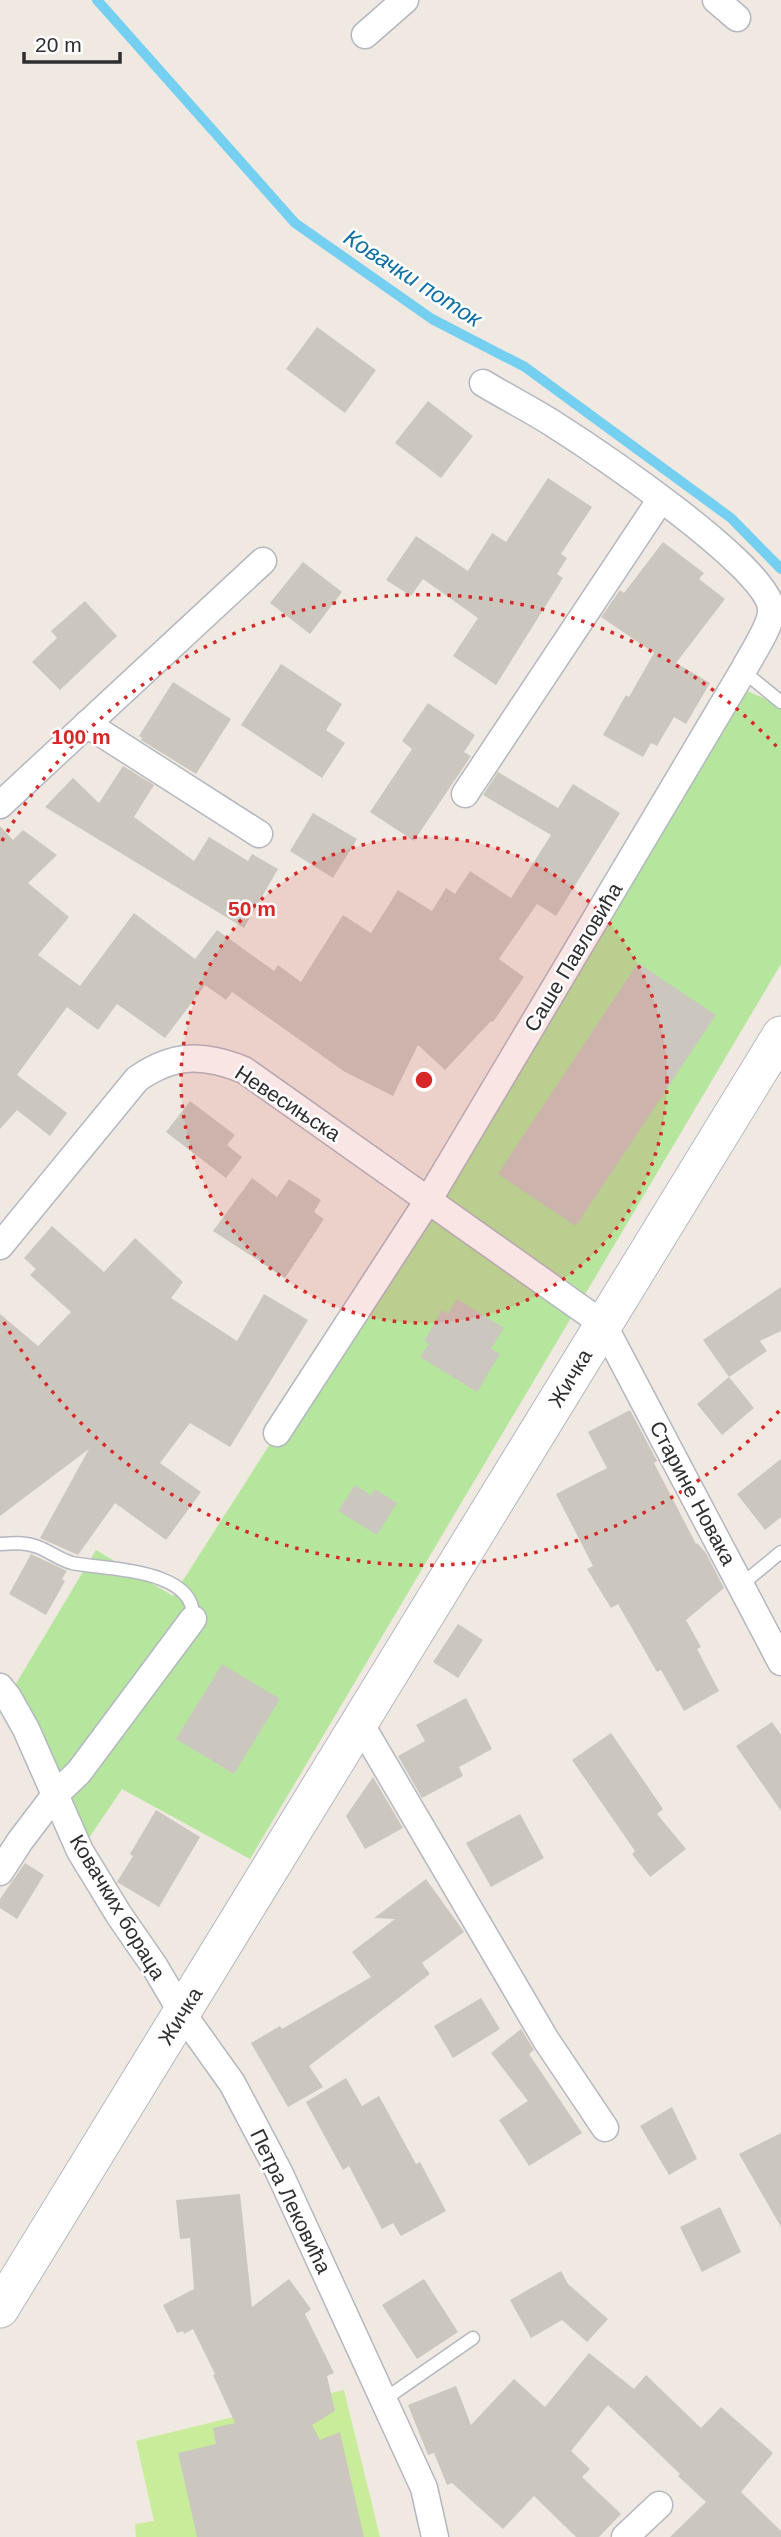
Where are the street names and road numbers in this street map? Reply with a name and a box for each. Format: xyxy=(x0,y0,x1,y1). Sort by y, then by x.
street label: Саше Павловића xyxy=(520,878,627,1035)
street label: Невесињска xyxy=(231,1061,345,1146)
street label: Жичка xyxy=(544,1345,596,1411)
street label: Старине Новака xyxy=(645,1417,741,1569)
street label: Ковачких бораца xyxy=(66,1830,171,1984)
street label: Жичка xyxy=(153,1983,207,2049)
street label: Петра Лековића xyxy=(246,2125,336,2277)

